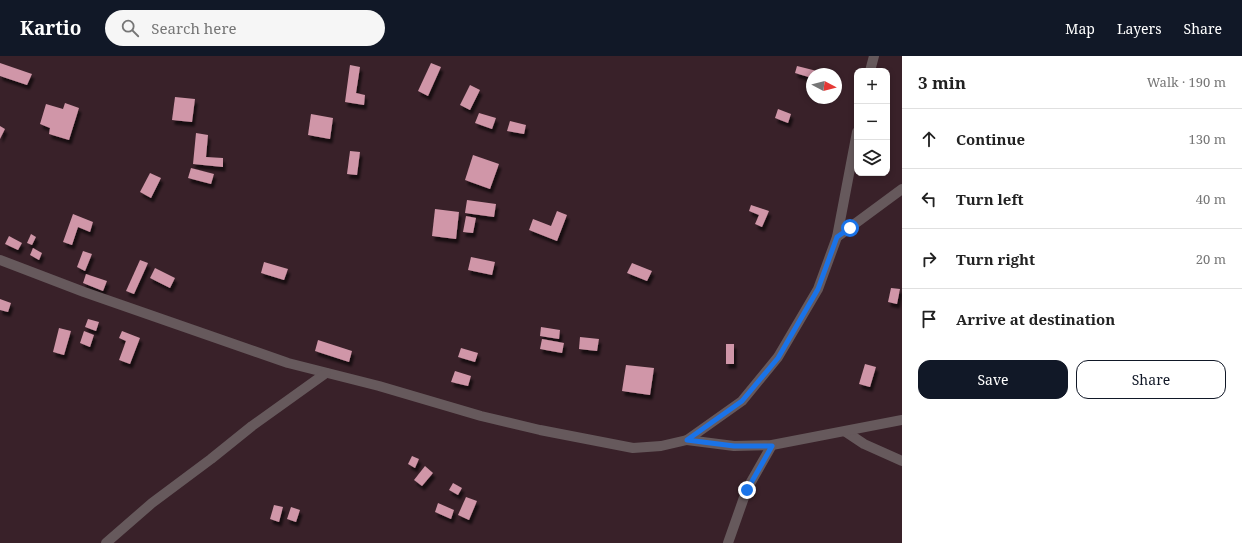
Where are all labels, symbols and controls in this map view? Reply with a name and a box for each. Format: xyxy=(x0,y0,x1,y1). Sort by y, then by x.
search box xyxy=(105,10,385,46)
text: Kartio xyxy=(20,15,81,41)
icon: search xyxy=(119,17,141,39)
text: Search here xyxy=(151,18,236,38)
text: Map xyxy=(1065,19,1095,38)
text: Layers xyxy=(1117,19,1162,38)
text: Share xyxy=(1184,19,1222,38)
north arrow xyxy=(806,68,842,104)
map controls xyxy=(854,68,890,176)
button: + xyxy=(854,68,890,104)
text: 3 min xyxy=(918,71,966,94)
text: Walk · 190 m xyxy=(1147,73,1226,91)
button: − xyxy=(854,104,890,140)
icon: ahead xyxy=(918,128,940,150)
text: Continue xyxy=(956,129,1025,149)
text: 130 m xyxy=(1189,130,1226,148)
button: layers xyxy=(854,140,890,176)
icon: left xyxy=(918,188,940,210)
text: Turn left xyxy=(956,189,1024,209)
text: 40 m xyxy=(1196,190,1226,208)
route start xyxy=(841,219,859,237)
icon: right xyxy=(918,248,940,270)
text: Turn right xyxy=(956,249,1035,269)
text: 20 m xyxy=(1196,250,1226,268)
icon: arrive xyxy=(918,308,940,330)
text: Arrive at destination xyxy=(956,309,1115,329)
button: Save xyxy=(918,360,1068,399)
button: Share xyxy=(1076,360,1226,399)
route end xyxy=(738,481,756,499)

